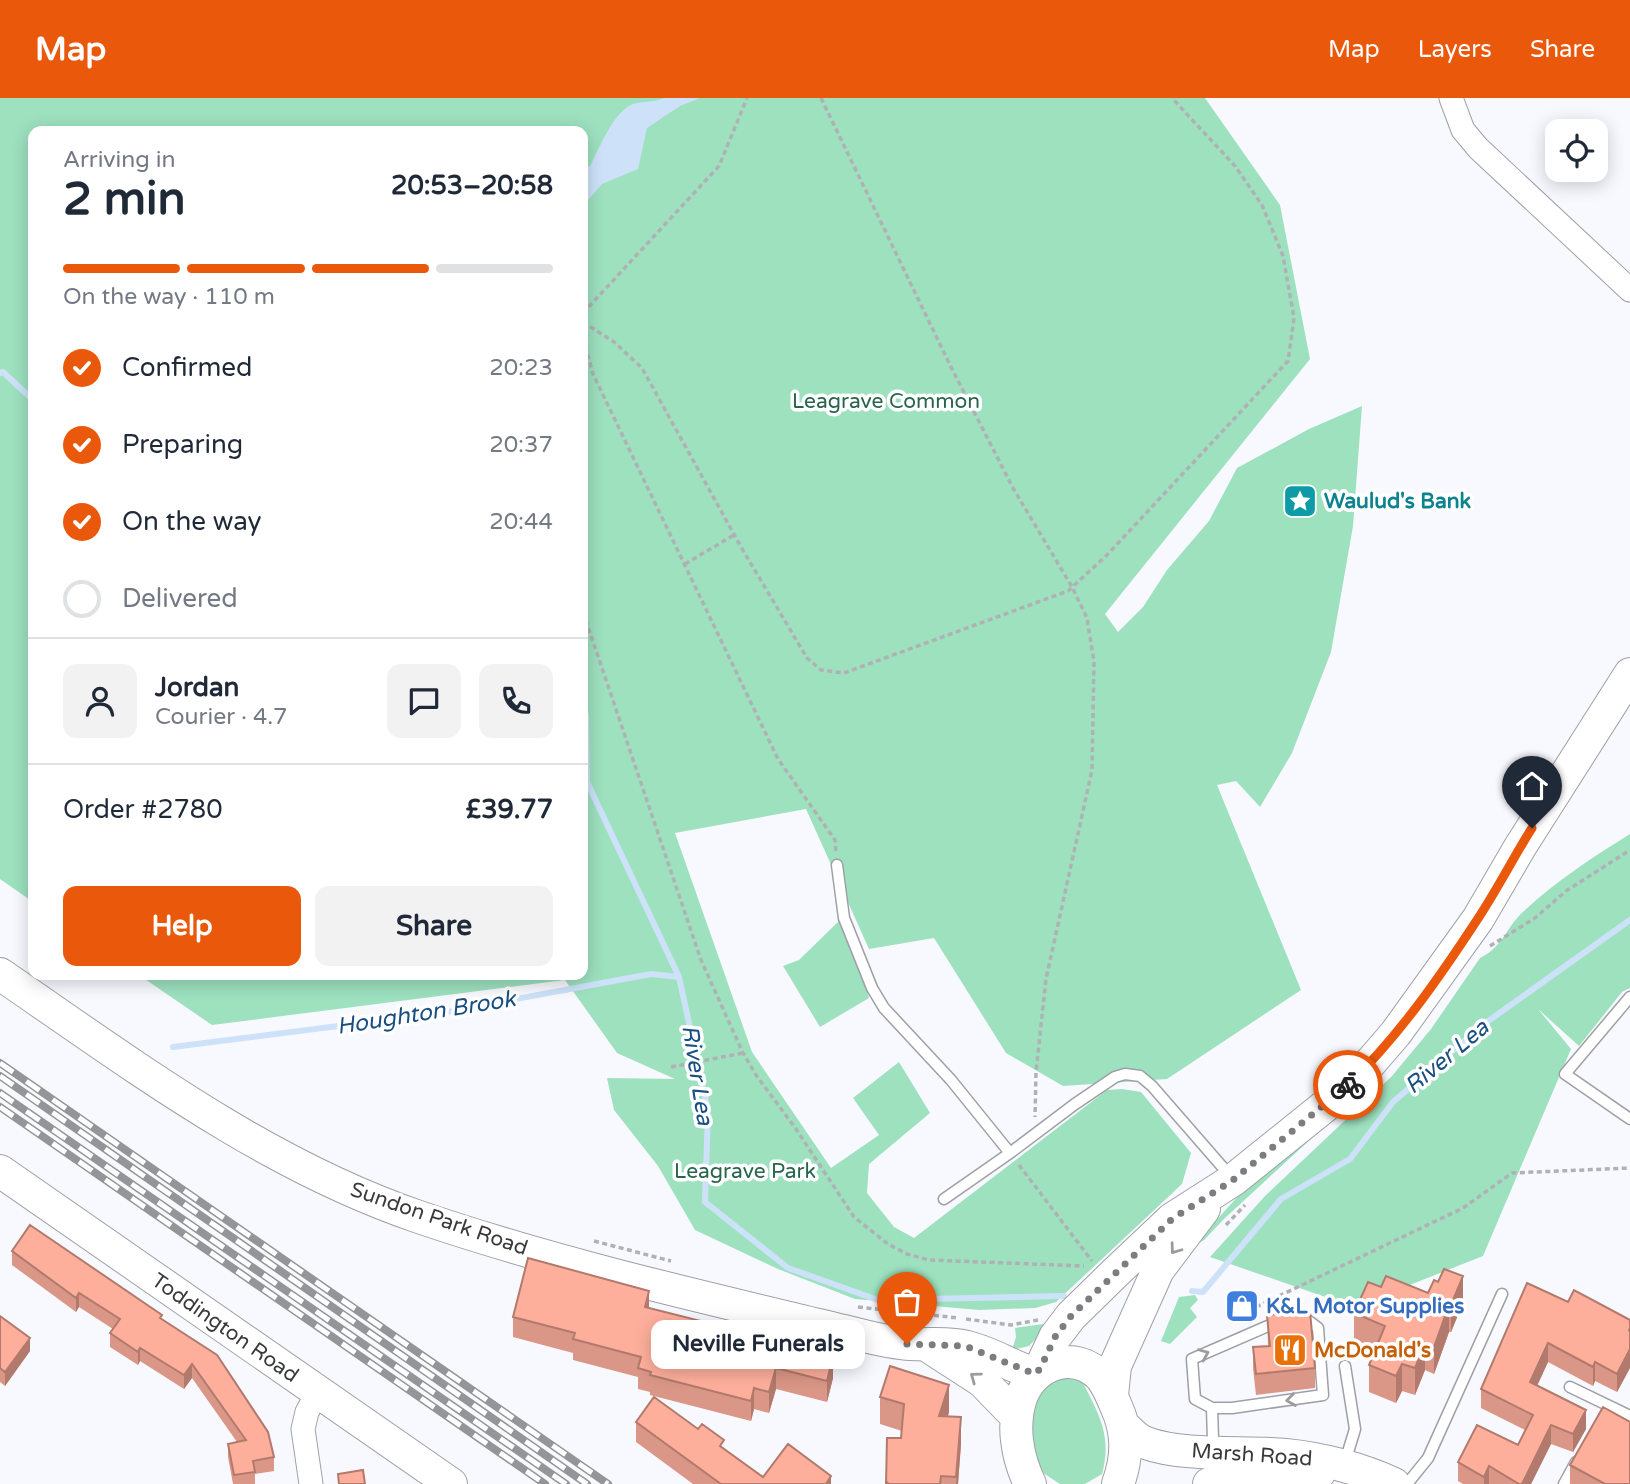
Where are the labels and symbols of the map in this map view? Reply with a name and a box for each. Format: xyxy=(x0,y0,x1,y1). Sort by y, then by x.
park label: Leagrave Common xyxy=(792,389,980,414)
place icon: Waulud's Bank xyxy=(1281,482,1319,520)
place label: Waulud's Bank xyxy=(1324,489,1472,514)
pin xyxy=(1502,756,1562,828)
water label: Houghton Brook xyxy=(335,985,519,1041)
water label: River Lea xyxy=(1399,1013,1496,1100)
water label: River Lea xyxy=(675,1023,719,1128)
courier xyxy=(1313,1050,1383,1120)
park label: Leagrave Park xyxy=(674,1159,816,1184)
street label: Sundon Park Road xyxy=(347,1177,531,1261)
one-way arrow xyxy=(1170,1241,1183,1254)
street label: Toddington Road xyxy=(147,1268,303,1388)
pin xyxy=(877,1272,937,1344)
shop icon: K&L Motor Supplies xyxy=(1223,1287,1261,1325)
place label: K&L Motor Supplies xyxy=(1266,1294,1464,1319)
callout: Neville Funerals xyxy=(652,1320,865,1368)
restaurant icon: McDonald's xyxy=(1271,1331,1309,1369)
place label: McDonald's xyxy=(1314,1338,1431,1363)
one-way arrow xyxy=(1197,1348,1209,1362)
one-way arrow xyxy=(970,1373,983,1385)
one-way arrow xyxy=(1285,1392,1297,1407)
street label: Marsh Road xyxy=(1191,1438,1313,1472)

